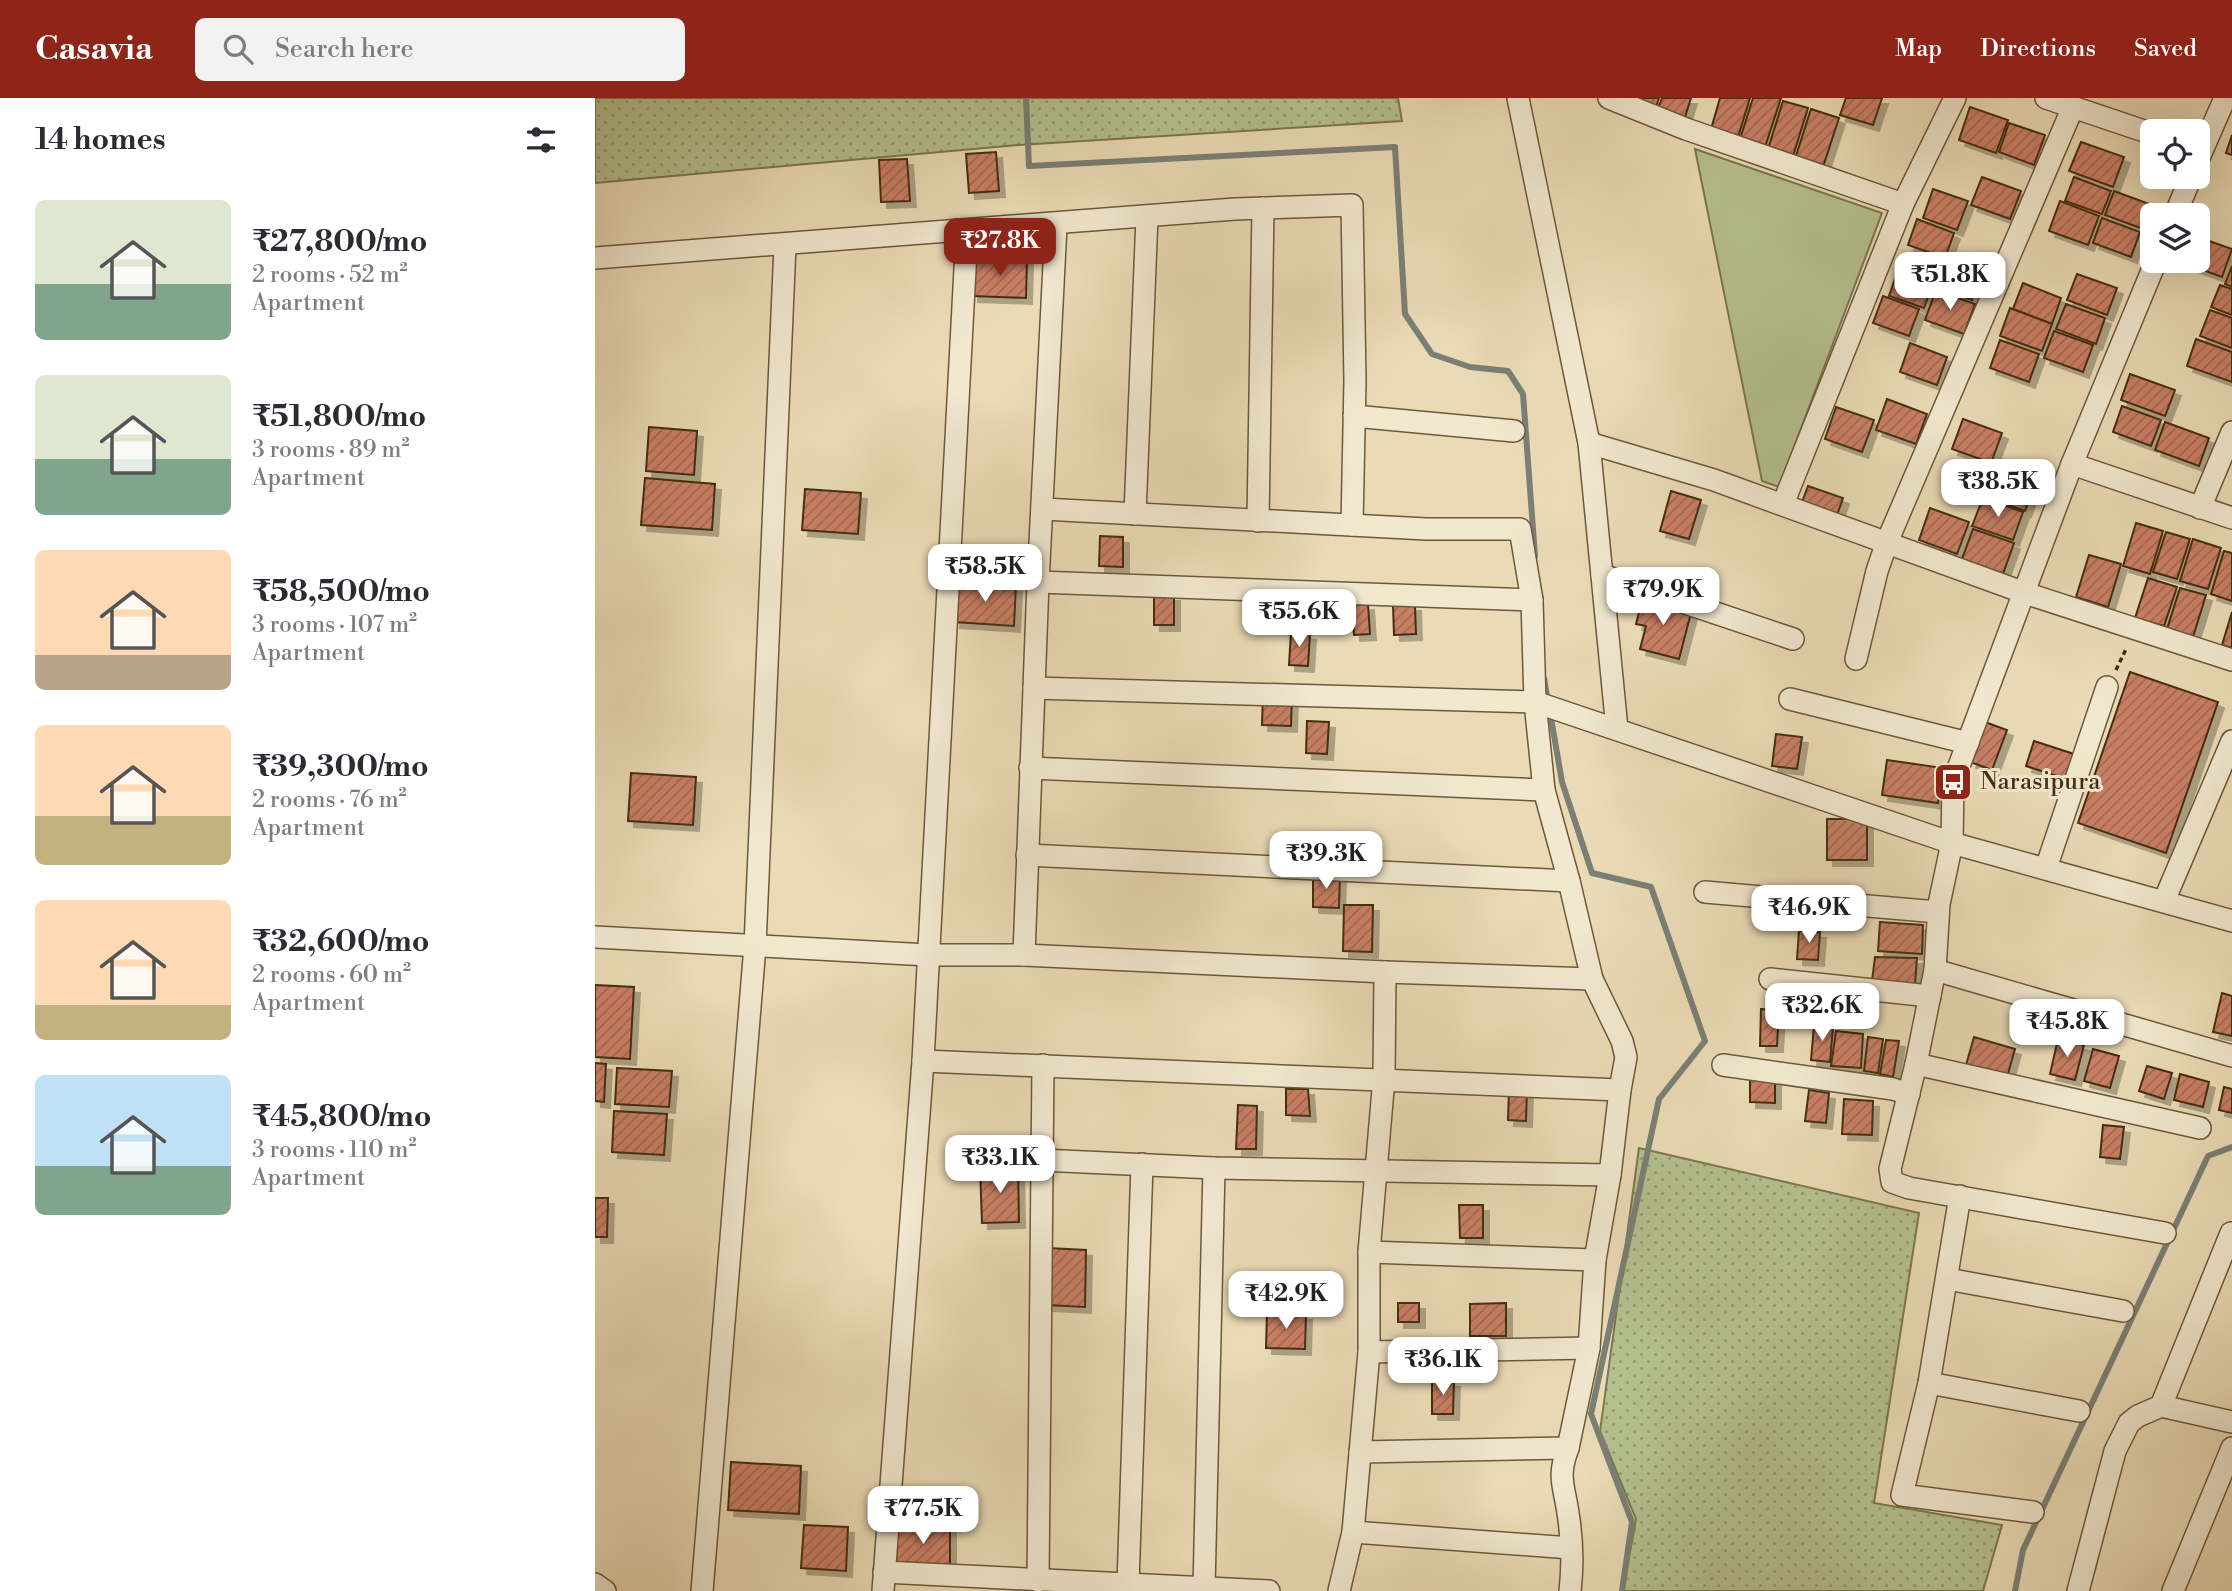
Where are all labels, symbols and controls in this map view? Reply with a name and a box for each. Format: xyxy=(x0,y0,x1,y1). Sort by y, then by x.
search box xyxy=(195,18,685,81)
text: Casavia xyxy=(35,29,153,70)
icon: search xyxy=(219,30,257,68)
text: Search here xyxy=(275,33,414,65)
text: Map xyxy=(1895,34,1942,64)
text: Directions xyxy=(1980,34,2096,64)
text: Saved xyxy=(2134,34,2197,64)
map controls xyxy=(2140,119,2210,273)
button: locate xyxy=(2140,119,2210,189)
text: 14 homes xyxy=(35,121,166,159)
icon: filters xyxy=(522,121,560,159)
button: layers xyxy=(2140,203,2210,273)
pin: ₹27.8K xyxy=(943,218,1057,278)
text: ₹27,800/mo xyxy=(252,223,428,261)
text: ₹27.8K xyxy=(960,227,1040,255)
icon: home xyxy=(91,228,175,312)
pin: ₹51.8K xyxy=(1893,252,2007,312)
text: 2 rooms · 52 m² xyxy=(252,261,408,289)
text: ₹51.8K xyxy=(1911,261,1989,289)
text: Apartment xyxy=(252,289,365,317)
text: ₹51,800/mo xyxy=(252,398,426,436)
icon: home xyxy=(91,403,175,487)
text: 3 rooms · 89 m² xyxy=(252,436,409,464)
pin: ₹38.5K xyxy=(1941,460,2055,519)
text: Apartment xyxy=(252,464,365,492)
text: ₹38.5K xyxy=(1957,468,2039,496)
pin: ₹58.5K xyxy=(928,545,1042,604)
text: ₹58.5K xyxy=(944,553,1026,581)
pin: ₹79.9K xyxy=(1606,568,1720,627)
text: ₹58,500/mo xyxy=(252,573,430,611)
text: ₹79.9K xyxy=(1622,576,1704,604)
icon: home xyxy=(91,578,175,662)
pin: ₹55.6K xyxy=(1242,589,1356,649)
text: ₹55.6K xyxy=(1258,598,1340,626)
text: 3 rooms · 107 m² xyxy=(252,611,417,639)
text: Apartment xyxy=(252,639,365,667)
text: ₹39,300/mo xyxy=(252,748,429,786)
icon: home xyxy=(91,753,175,837)
bus stop icon: Narasipura xyxy=(1932,761,1974,803)
place label: Narasipura xyxy=(1980,767,2101,797)
text: 2 rooms · 76 m² xyxy=(252,786,407,814)
text: Apartment xyxy=(252,814,365,842)
pin: ₹39.3K xyxy=(1269,832,1383,891)
text: ₹39.3K xyxy=(1285,840,1367,868)
pin: ₹46.9K xyxy=(1752,886,1866,945)
text: ₹46.9K xyxy=(1767,894,1851,922)
text: ₹32,600/mo xyxy=(252,923,429,961)
icon: home xyxy=(91,928,175,1012)
text: 2 rooms · 60 m² xyxy=(252,961,411,989)
pin: ₹32.6K xyxy=(1765,984,1879,1043)
text: Apartment xyxy=(252,989,365,1017)
text: ₹32.6K xyxy=(1781,992,1863,1020)
pin: ₹45.8K xyxy=(2010,1000,2124,1059)
text: ₹45.8K xyxy=(2025,1008,2109,1036)
text: ₹45,800/mo xyxy=(252,1098,431,1136)
icon: home xyxy=(91,1103,175,1187)
text: 3 rooms · 110 m² xyxy=(252,1136,416,1164)
pin: ₹33.1K xyxy=(943,1136,1057,1195)
text: ₹33.1K xyxy=(961,1144,1039,1172)
text: Apartment xyxy=(252,1164,365,1192)
pin: ₹42.9K xyxy=(1229,1272,1343,1331)
text: ₹42.9K xyxy=(1244,1280,1328,1308)
pin: ₹36.1K xyxy=(1386,1338,1500,1397)
text: ₹36.1K xyxy=(1404,1346,1482,1374)
pin: ₹77.5K xyxy=(866,1486,980,1546)
text: ₹77.5K xyxy=(884,1495,962,1523)

